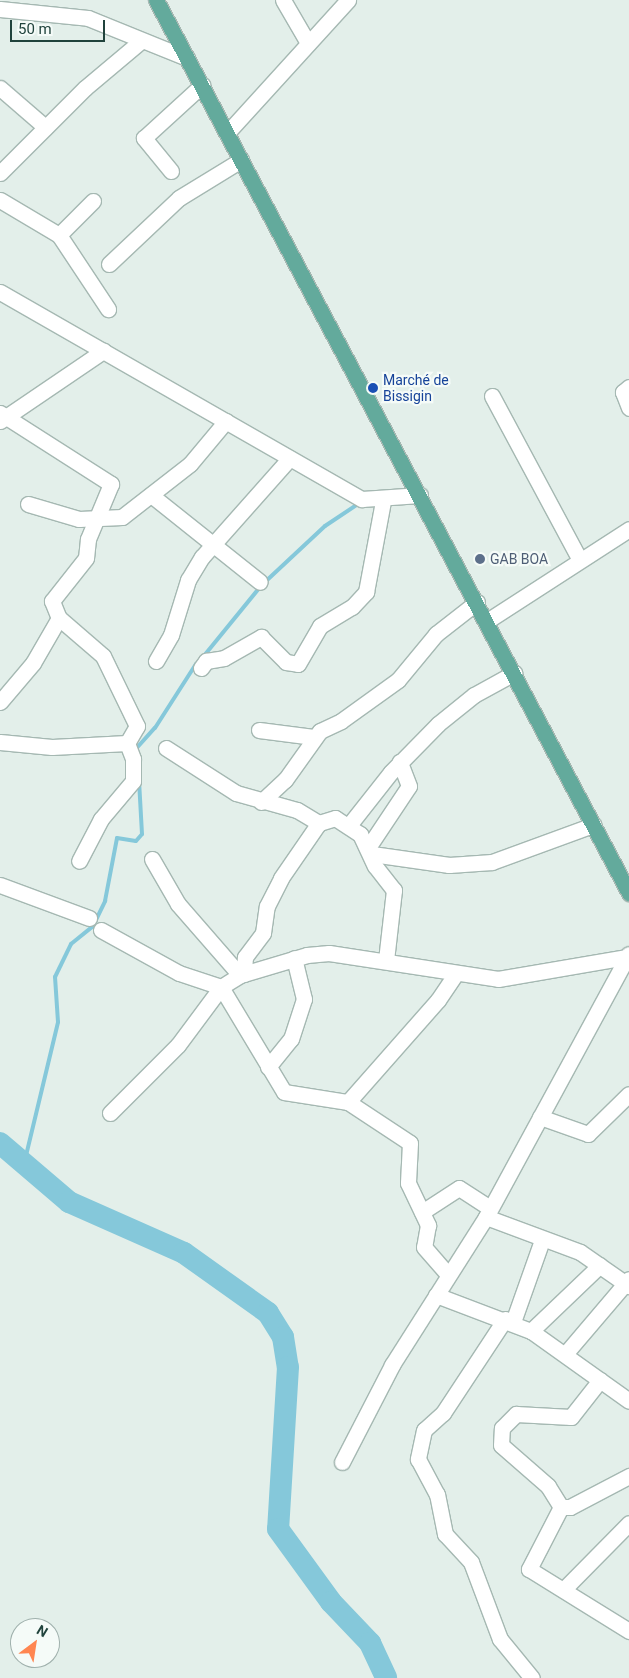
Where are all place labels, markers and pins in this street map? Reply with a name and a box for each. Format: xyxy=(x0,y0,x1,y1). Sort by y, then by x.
place label: Marché de Bissigin xyxy=(383,372,449,404)
marker: Marché de Bissigin xyxy=(367,382,379,394)
place label: GAB BOA xyxy=(490,551,548,567)
marker: GAB BOA xyxy=(474,553,486,565)

